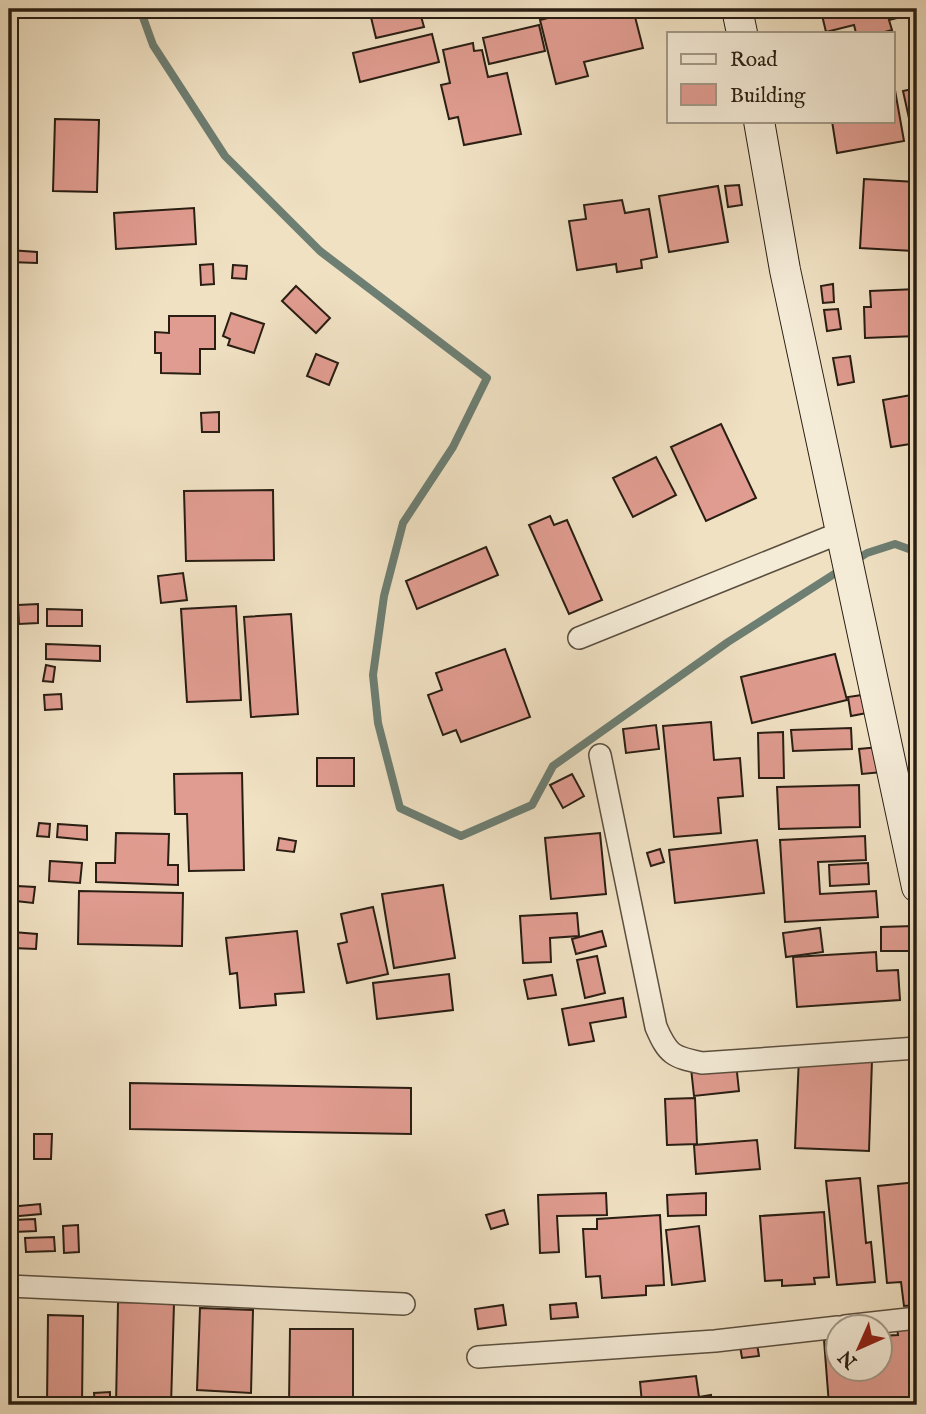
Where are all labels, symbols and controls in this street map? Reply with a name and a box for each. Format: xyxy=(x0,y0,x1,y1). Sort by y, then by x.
legend xyxy=(667,32,894,122)
text: Road xyxy=(730,47,778,74)
text: Building xyxy=(730,83,806,110)
north arrow xyxy=(824,1312,894,1382)
text: N xyxy=(834,1344,863,1374)

